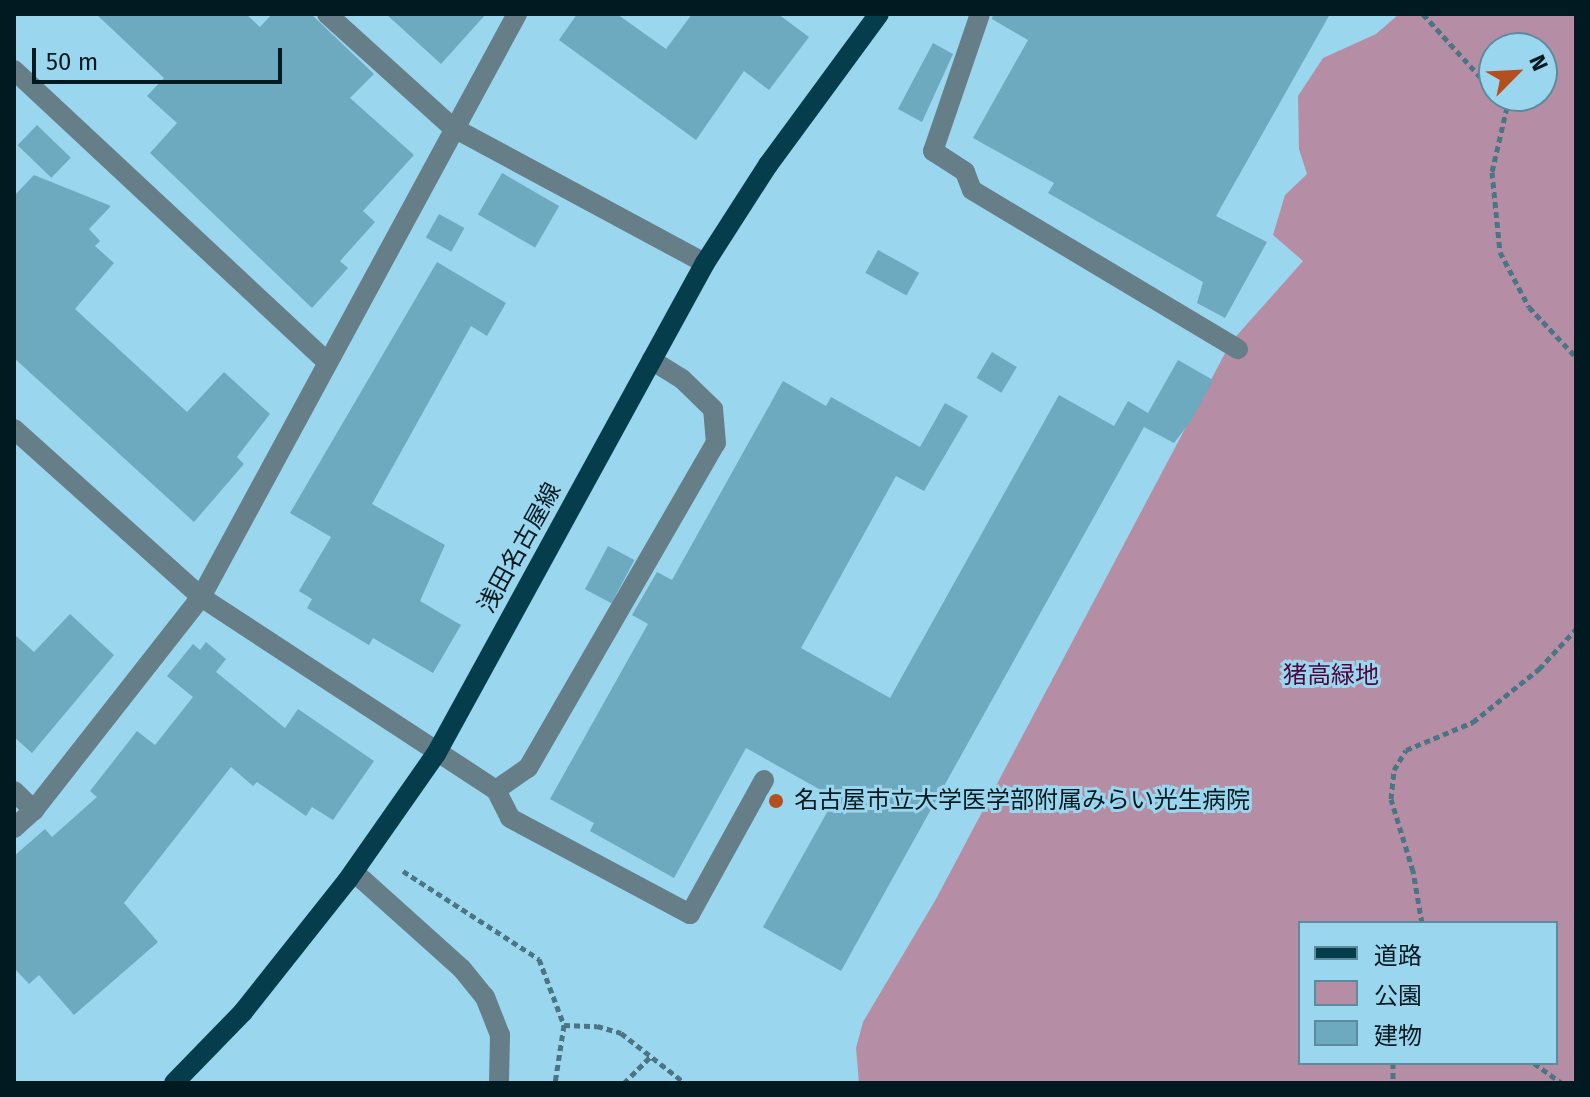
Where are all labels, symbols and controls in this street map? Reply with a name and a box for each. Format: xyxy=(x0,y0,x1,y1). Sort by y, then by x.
scale bar xyxy=(36,32,286,82)
north arrow xyxy=(1478,32,1558,112)
text: 50 m xyxy=(46,48,98,76)
text: N xyxy=(1523,51,1554,75)
street label: 浅田名古屋線 xyxy=(472,478,568,618)
park label: 猪高緑地 xyxy=(1283,662,1379,690)
place label: 名古屋市立大学医学部附属みらい光生病院 xyxy=(794,787,1250,815)
marker: 名古屋市立大学医学部附属みらい光生病院 xyxy=(765,790,787,812)
legend xyxy=(1298,921,1558,1065)
text: 道路 xyxy=(1374,942,1422,970)
text: 公園 xyxy=(1374,982,1422,1010)
text: 建物 xyxy=(1374,1022,1422,1050)

